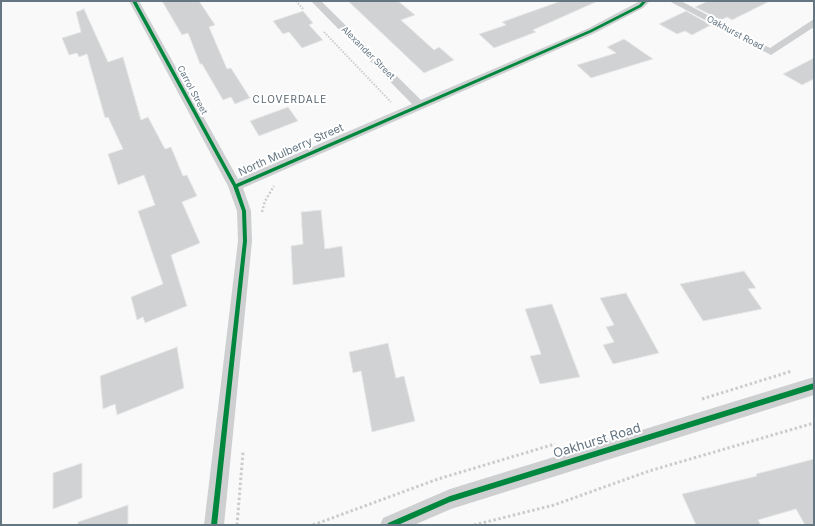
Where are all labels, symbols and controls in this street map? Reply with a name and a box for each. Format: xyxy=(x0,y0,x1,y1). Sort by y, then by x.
street label: Oakhurst Road xyxy=(705,13,765,53)
street label: Alexander Street xyxy=(339,24,397,82)
street label: Carrol Street xyxy=(175,64,209,116)
district label: CLOVERDALE xyxy=(253,94,327,106)
street label: North Mulberry Street xyxy=(236,121,346,179)
street label: Oakhurst Road xyxy=(551,420,643,462)

